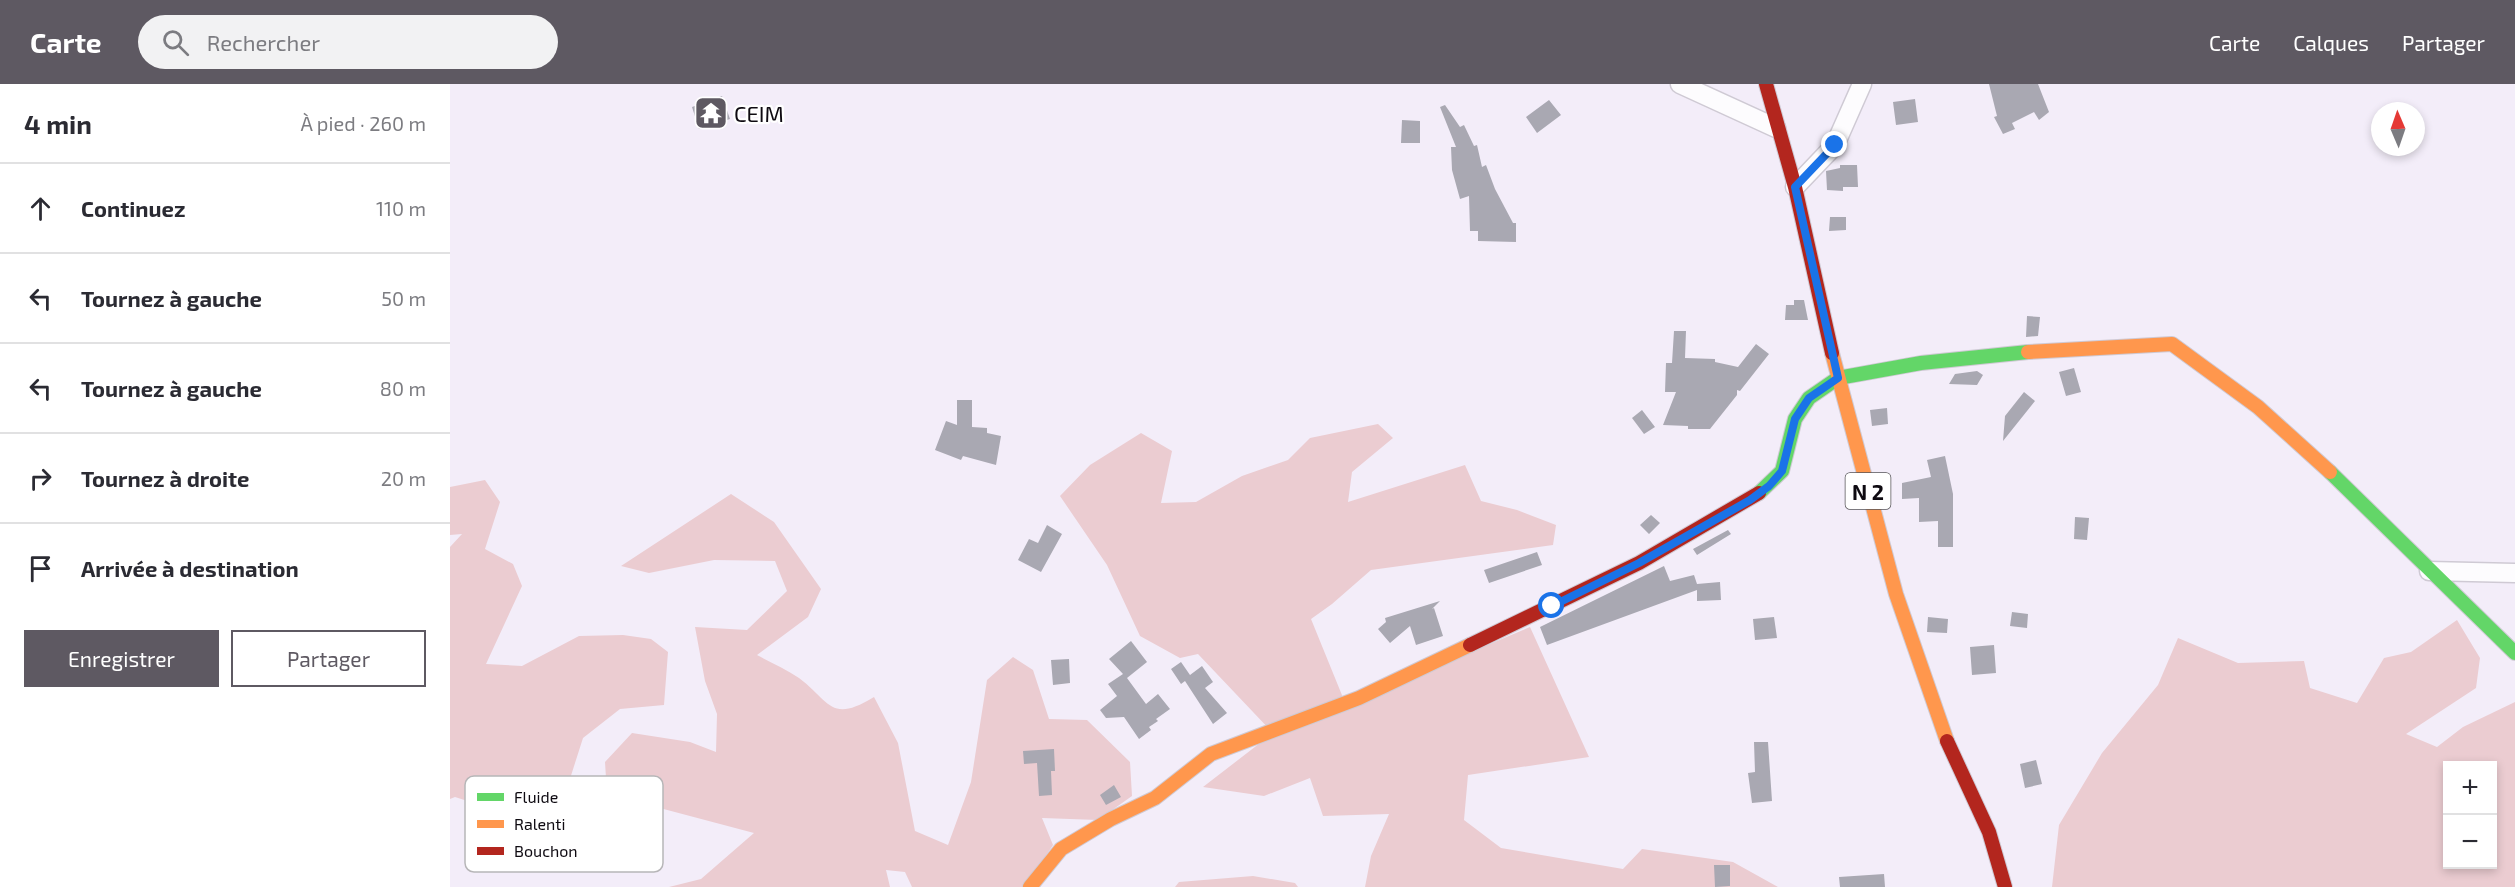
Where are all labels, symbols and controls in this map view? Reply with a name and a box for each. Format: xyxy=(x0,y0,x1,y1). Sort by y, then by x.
search box xyxy=(138,15,558,69)
text: Carte xyxy=(30,25,102,59)
icon: search xyxy=(159,26,192,59)
text: Rechercher xyxy=(207,29,320,55)
text: Carte xyxy=(2209,30,2260,55)
text: Calques xyxy=(2293,30,2369,55)
text: Partager xyxy=(2402,30,2485,55)
temple icon: CEIM xyxy=(693,95,729,131)
place label: CEIM xyxy=(734,100,784,126)
north arrow xyxy=(2371,102,2425,156)
text: 4 min xyxy=(24,108,92,139)
text: À pied · 260 m xyxy=(300,111,426,135)
route end xyxy=(1821,131,1847,157)
icon: ahead xyxy=(24,192,57,225)
text: Continuez xyxy=(81,195,185,221)
text: 110 m xyxy=(376,196,426,220)
icon: left xyxy=(24,282,57,315)
text: Tournez à gauche xyxy=(81,285,262,311)
text: 50 m xyxy=(381,286,426,310)
icon: left xyxy=(24,372,57,405)
text: Tournez à gauche xyxy=(81,375,262,401)
text: 80 m xyxy=(380,376,426,400)
icon: right xyxy=(24,462,57,495)
text: Tournez à droite xyxy=(81,465,250,491)
text: 20 m xyxy=(381,466,426,490)
road number: N 2 xyxy=(1846,473,1890,509)
icon: arrive xyxy=(24,552,57,585)
text: Arrivée à destination xyxy=(81,555,299,581)
route start xyxy=(1538,592,1564,618)
button: Enregistrer xyxy=(24,630,219,687)
button: Partager xyxy=(231,630,426,687)
map controls xyxy=(2443,761,2497,869)
button: + xyxy=(2443,761,2497,815)
legend xyxy=(465,776,663,872)
text: Fluide xyxy=(514,787,558,806)
text: Ralenti xyxy=(514,814,565,833)
button: − xyxy=(2443,815,2497,869)
text: Bouchon xyxy=(514,841,578,860)

